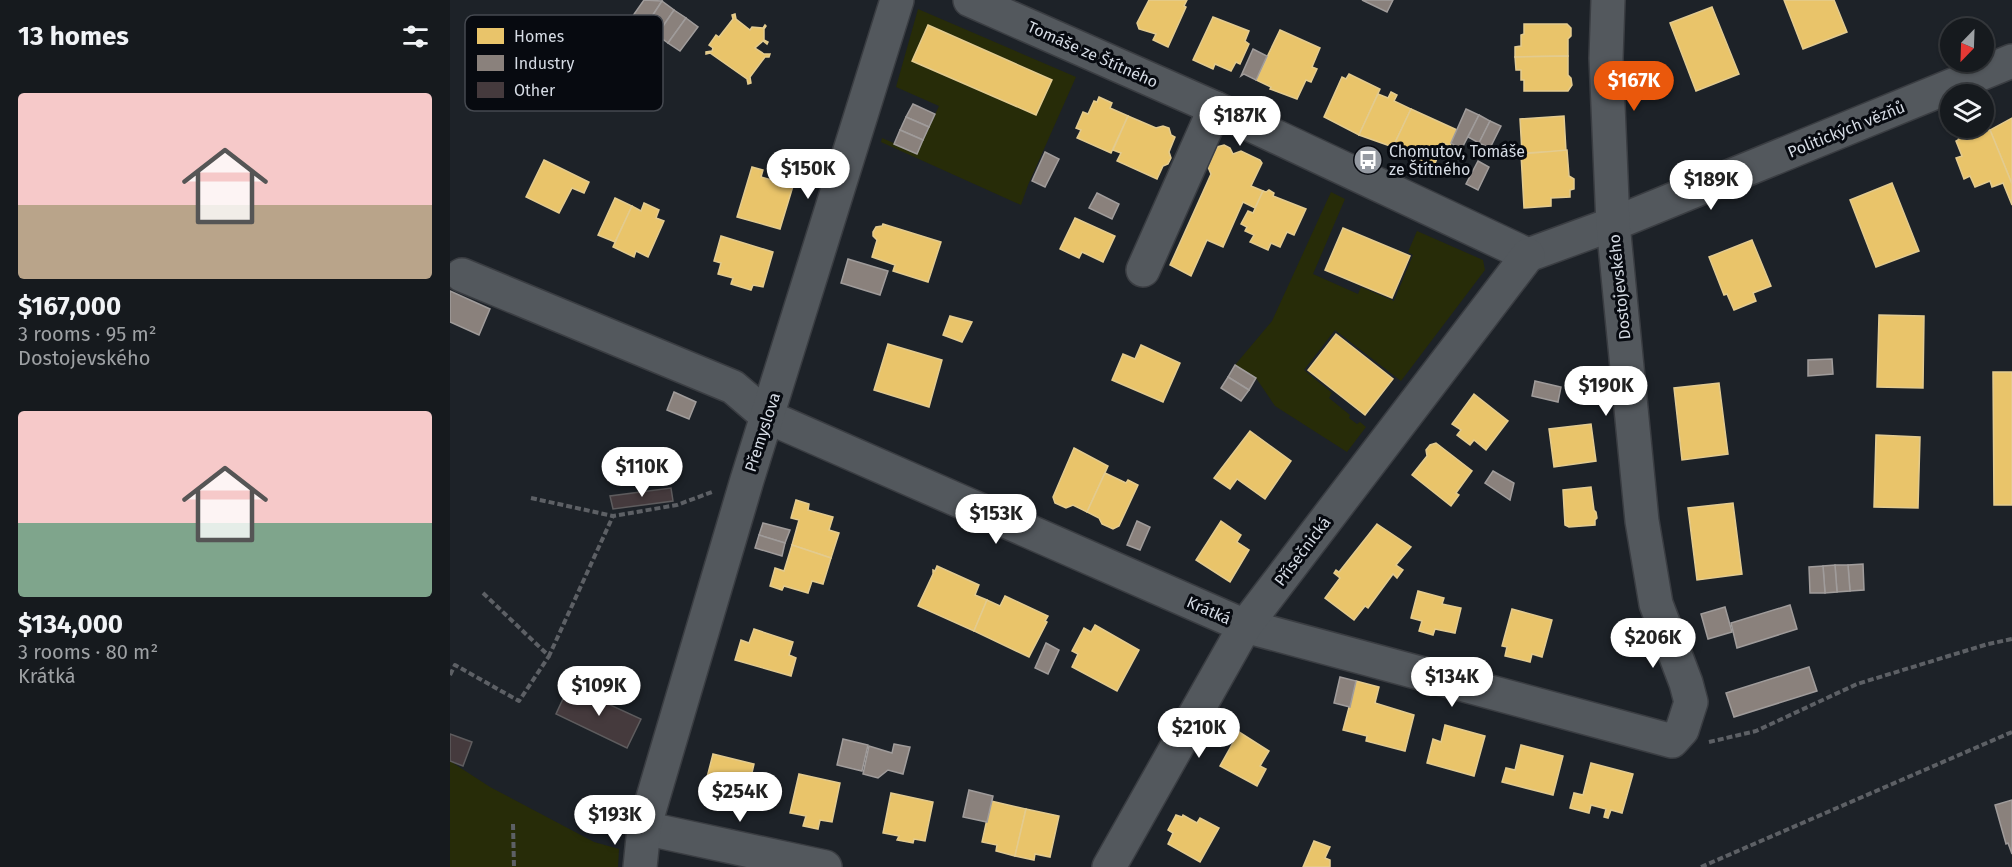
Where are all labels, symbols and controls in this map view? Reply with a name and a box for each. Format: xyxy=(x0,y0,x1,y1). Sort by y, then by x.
legend xyxy=(465,15,663,111)
street label: Tomáše ze Štítného xyxy=(1025,16,1161,92)
north arrow xyxy=(1940,18,1994,72)
map controls xyxy=(1940,18,1994,138)
icon: filters xyxy=(399,20,432,53)
text: 13 homes xyxy=(18,21,129,52)
text: Homes xyxy=(514,27,564,46)
text: Industry xyxy=(514,54,574,73)
pin: $167K xyxy=(1592,61,1676,112)
text: $167K xyxy=(1608,68,1660,92)
text: Other xyxy=(514,81,556,100)
button: layers xyxy=(1940,84,1994,138)
pin: $187K xyxy=(1198,96,1282,147)
street label: Politických vězňů xyxy=(1785,97,1908,162)
text: $187K xyxy=(1214,103,1266,127)
icon: home xyxy=(171,132,279,240)
place label: Chomutov, Tomáše ze Štítného xyxy=(1389,142,1525,179)
bus stop icon: Chomutov, Tomáše ze Štítného xyxy=(1352,144,1384,176)
pin: $150K xyxy=(766,149,850,200)
text: $150K xyxy=(781,156,835,180)
pin: $189K xyxy=(1669,160,1753,211)
text: $189K xyxy=(1684,167,1738,191)
street label: Dostojevského xyxy=(1605,233,1634,341)
text: $167,000 xyxy=(18,291,121,322)
text: 3 rooms · 95 m² xyxy=(18,322,157,346)
text: Dostojevského xyxy=(18,346,150,370)
pin: $190K xyxy=(1564,366,1648,417)
text: $190K xyxy=(1578,373,1634,397)
street label: Přemyslova xyxy=(741,390,784,474)
pin: $110K xyxy=(600,447,684,498)
icon: home xyxy=(171,450,279,558)
text: $110K xyxy=(616,454,668,478)
pin: $153K xyxy=(954,494,1038,545)
text: $153K xyxy=(969,501,1023,525)
street label: Přísečnická xyxy=(1270,513,1335,590)
street label: Krátká xyxy=(1184,592,1234,629)
text: $134,000 xyxy=(18,609,123,640)
pin: $206K xyxy=(1611,618,1695,669)
text: $206K xyxy=(1625,625,1681,649)
text: 3 rooms · 80 m² xyxy=(18,640,158,664)
pin: $134K xyxy=(1410,657,1494,708)
text: Krátká xyxy=(18,664,76,688)
text: $134K xyxy=(1425,664,1479,688)
pin: $109K xyxy=(557,666,641,717)
text: $109K xyxy=(572,673,626,697)
pin: $210K xyxy=(1157,708,1241,759)
text: $210K xyxy=(1172,715,1226,739)
pin: $254K xyxy=(698,772,782,823)
text: $254K xyxy=(712,779,768,803)
pin: $193K xyxy=(573,795,657,846)
text: $193K xyxy=(588,802,642,826)

